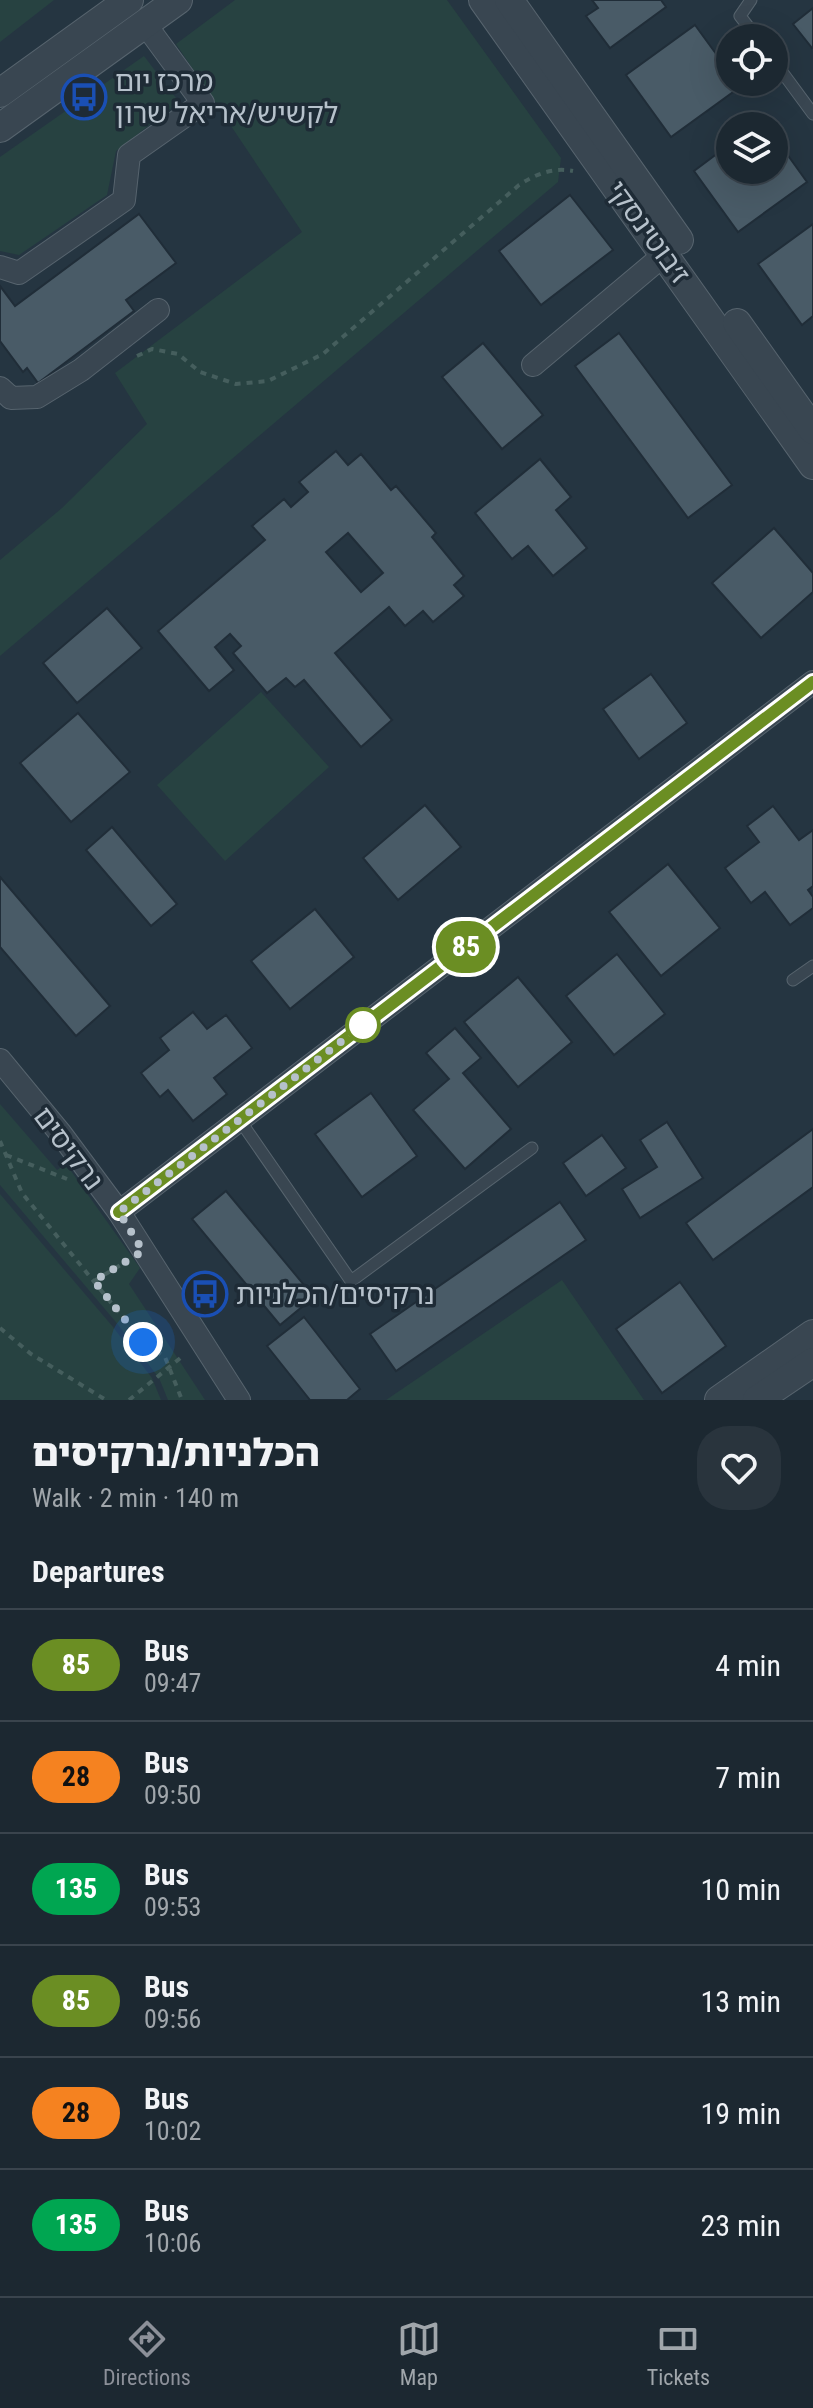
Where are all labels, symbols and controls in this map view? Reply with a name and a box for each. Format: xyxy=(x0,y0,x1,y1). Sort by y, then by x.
map controls xyxy=(716,24,788,184)
button: locate xyxy=(716,24,788,96)
place label: מרכז יום לקשיש/אריאל שרון xyxy=(115,65,338,130)
bus stop icon: מרכז יום לקשיש/אריאל שרון xyxy=(60,73,108,121)
button: layers xyxy=(716,112,788,184)
street label: ז׳בוטינסקי xyxy=(600,175,697,290)
line badge: 85 xyxy=(430,921,502,973)
text: 85 xyxy=(452,930,480,963)
unlabelled marker xyxy=(346,1008,380,1042)
street label: נרקיסים xyxy=(27,1100,111,1196)
bus stop icon: נרקיסים/הכלניות xyxy=(181,1270,229,1318)
place label: נרקיסים/הכלניות xyxy=(236,1278,435,1311)
your location xyxy=(123,1322,163,1362)
button: heart xyxy=(697,1426,781,1510)
text: הכלניות/נרקיסים xyxy=(32,1431,320,1475)
text: Walk · 2 min · 140 m xyxy=(32,1483,239,1513)
text: Departures xyxy=(32,1554,165,1589)
text: Bus xyxy=(144,1633,189,1668)
text: 85 xyxy=(62,1648,90,1681)
text: 4 min xyxy=(715,1648,781,1683)
text: 09:47 xyxy=(144,1668,201,1698)
text: Bus xyxy=(144,1745,189,1780)
text: 28 xyxy=(62,1760,90,1793)
text: 7 min xyxy=(715,1760,781,1795)
text: 09:50 xyxy=(144,1780,201,1810)
text: Bus xyxy=(144,1857,189,1892)
text: 135 xyxy=(55,1872,97,1905)
text: 10 min xyxy=(700,1872,781,1907)
text: 09:53 xyxy=(144,1892,201,1922)
text: Bus xyxy=(144,1969,189,2004)
text: 85 xyxy=(62,1984,90,2017)
text: 13 min xyxy=(700,1984,781,2019)
text: 09:56 xyxy=(144,2004,201,2034)
text: Bus xyxy=(144,2081,189,2116)
text: 28 xyxy=(62,2096,90,2129)
text: 19 min xyxy=(700,2096,781,2131)
text: 10:02 xyxy=(144,2116,201,2146)
text: Bus xyxy=(144,2193,189,2228)
text: 135 xyxy=(55,2208,97,2241)
text: 23 min xyxy=(700,2208,781,2243)
text: 10:06 xyxy=(144,2228,201,2258)
tab: Directions xyxy=(103,2317,191,2390)
tab: Map xyxy=(397,2317,441,2390)
tab: Tickets xyxy=(647,2317,710,2390)

